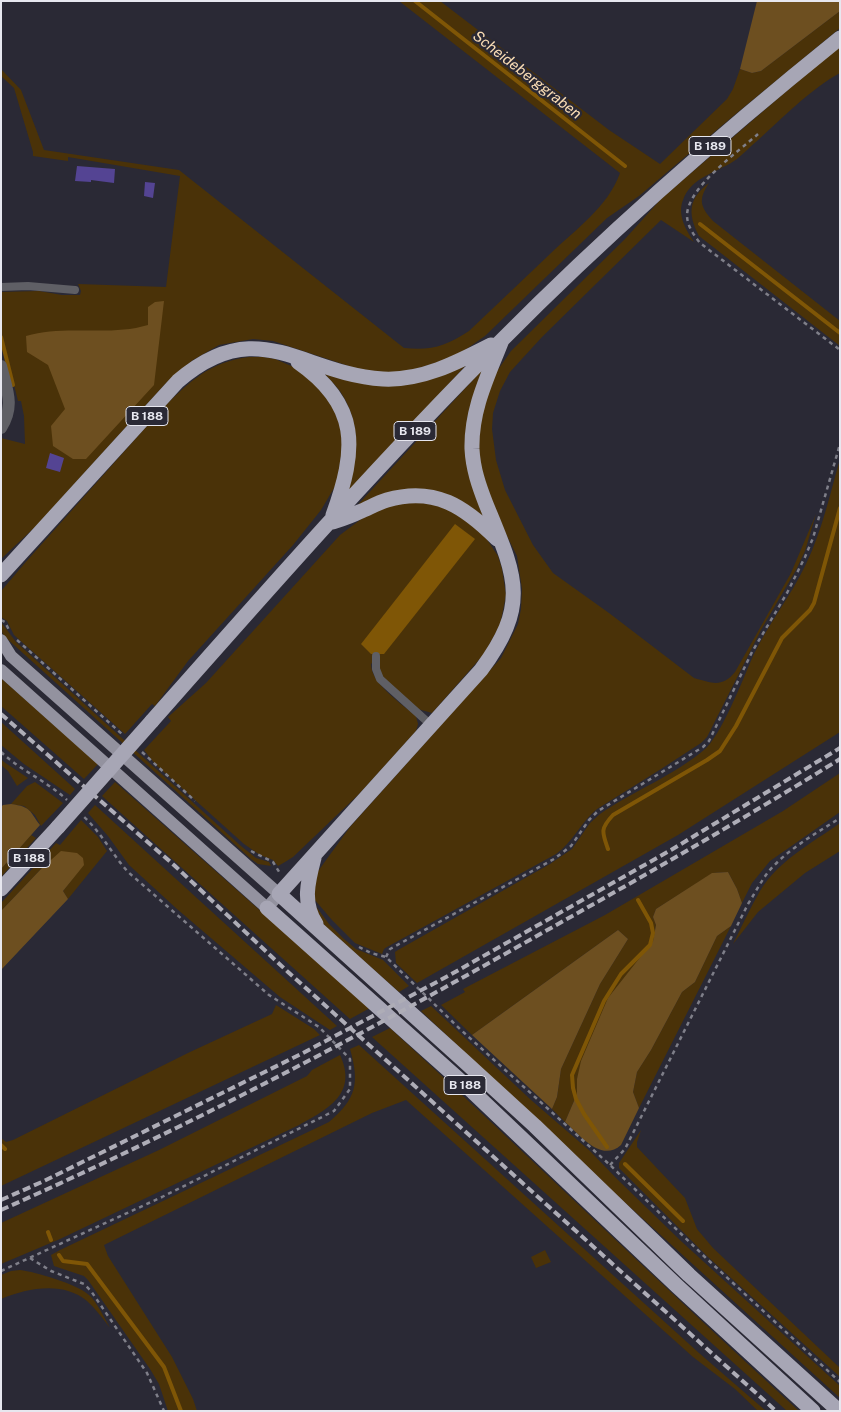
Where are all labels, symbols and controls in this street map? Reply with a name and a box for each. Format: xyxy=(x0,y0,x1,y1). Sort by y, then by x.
water label: Scheideberggraben xyxy=(469,27,585,123)
road number: B 189 xyxy=(689,136,731,156)
road number: B 188 xyxy=(126,406,168,426)
road number: B 189 xyxy=(394,422,436,441)
road number: B 188 xyxy=(8,848,50,868)
road number: B 188 xyxy=(444,1076,486,1094)

